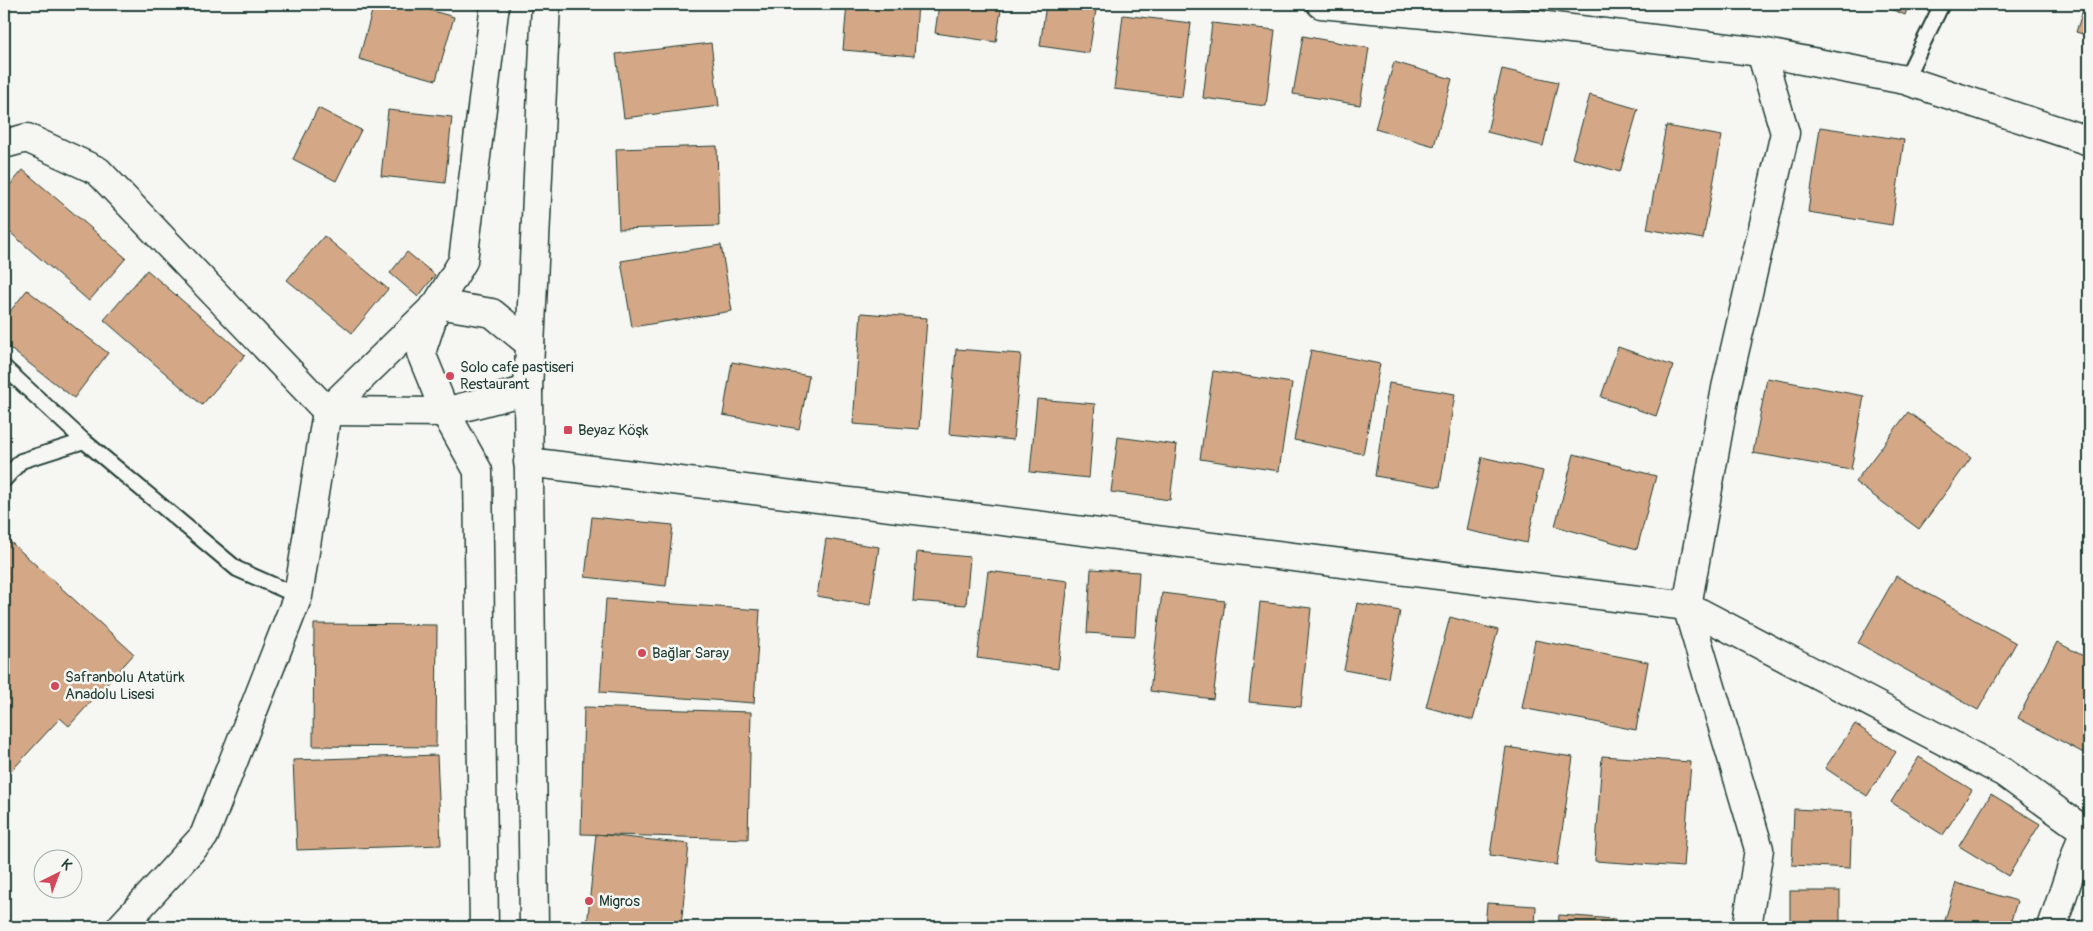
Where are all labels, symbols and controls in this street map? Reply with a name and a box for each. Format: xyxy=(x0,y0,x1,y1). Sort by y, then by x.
place label: Solo cafe pastiseri Restaurant xyxy=(460,358,574,394)
marker: Solo cafe pastiseri Restaurant xyxy=(444,370,456,382)
place label: Beyaz Köşk xyxy=(578,421,649,440)
marker: Beyaz Köşk xyxy=(562,424,574,436)
place label: Bağlar Saray xyxy=(652,644,730,663)
marker: Bağlar Saray xyxy=(636,647,648,659)
place label: Safranbolu Atatürk Anadolu Lisesi xyxy=(65,668,185,704)
marker: Safranbolu Atatürk Anadolu Lisesi xyxy=(49,680,61,692)
north arrow xyxy=(32,848,82,898)
text: K xyxy=(58,856,76,874)
place label: Migros xyxy=(599,892,640,911)
marker: Migros xyxy=(583,895,595,907)

